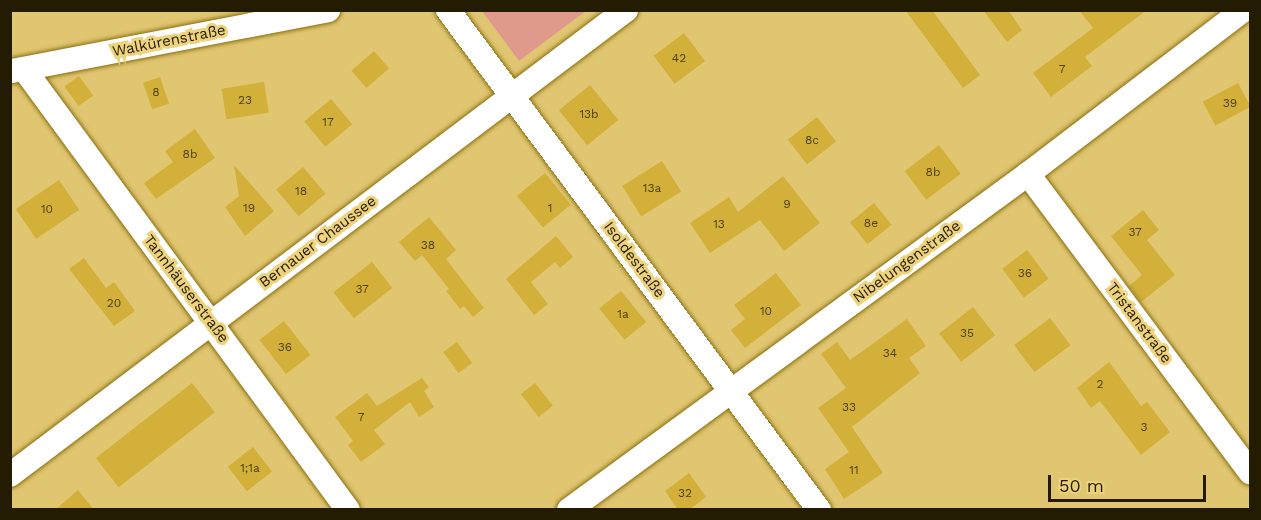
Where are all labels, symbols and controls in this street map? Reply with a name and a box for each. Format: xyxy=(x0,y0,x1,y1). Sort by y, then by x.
street label: Walkürenstraße xyxy=(111,21,227,61)
house number: 42 xyxy=(672,52,686,66)
house number: 7 xyxy=(1059,63,1065,77)
house number: 8 xyxy=(152,86,160,100)
house number: 23 xyxy=(238,94,252,108)
house number: 39 xyxy=(1223,97,1237,111)
house number: 13b xyxy=(579,108,599,122)
house number: 17 xyxy=(322,116,334,130)
house number: 8c xyxy=(805,134,819,148)
house number: 8b xyxy=(183,148,197,162)
house number: 8b xyxy=(926,166,940,180)
house number: 13a xyxy=(643,182,661,196)
house number: 18 xyxy=(295,185,307,199)
street label: Bernauer Chaussee xyxy=(256,192,380,292)
house number: 9 xyxy=(783,198,791,212)
house number: 19 xyxy=(243,202,255,216)
house number: 1 xyxy=(548,202,552,216)
house number: 10 xyxy=(41,203,53,217)
street label: Nibelungenstraße xyxy=(850,217,964,307)
house number: 8e xyxy=(864,217,878,231)
house number: 13 xyxy=(713,218,725,232)
street label: Isoldestraße xyxy=(600,219,668,301)
house number: 37 xyxy=(1128,226,1142,240)
street label: Tannhäuserstraße xyxy=(140,231,232,347)
house number: 38 xyxy=(421,239,435,253)
house number: 36 xyxy=(1018,267,1032,281)
street label: Tristanstraße xyxy=(1103,279,1175,367)
house number: 37 xyxy=(355,283,369,297)
house number: 20 xyxy=(107,297,121,311)
house number: 10 xyxy=(760,305,772,319)
house number: 1a xyxy=(617,308,629,322)
house number: 35 xyxy=(960,327,974,341)
house number: 36 xyxy=(278,341,292,355)
house number: 34 xyxy=(883,347,897,361)
house number: 2 xyxy=(1097,378,1103,392)
house number: 33 xyxy=(842,401,856,415)
house number: 7 xyxy=(358,411,364,425)
house number: 3 xyxy=(1141,421,1147,435)
house number: 1;1a xyxy=(240,462,260,476)
scale bar xyxy=(1051,463,1208,501)
house number: 11 xyxy=(849,464,859,478)
text: 50 m xyxy=(1059,475,1104,496)
house number: 32 xyxy=(678,487,692,501)

